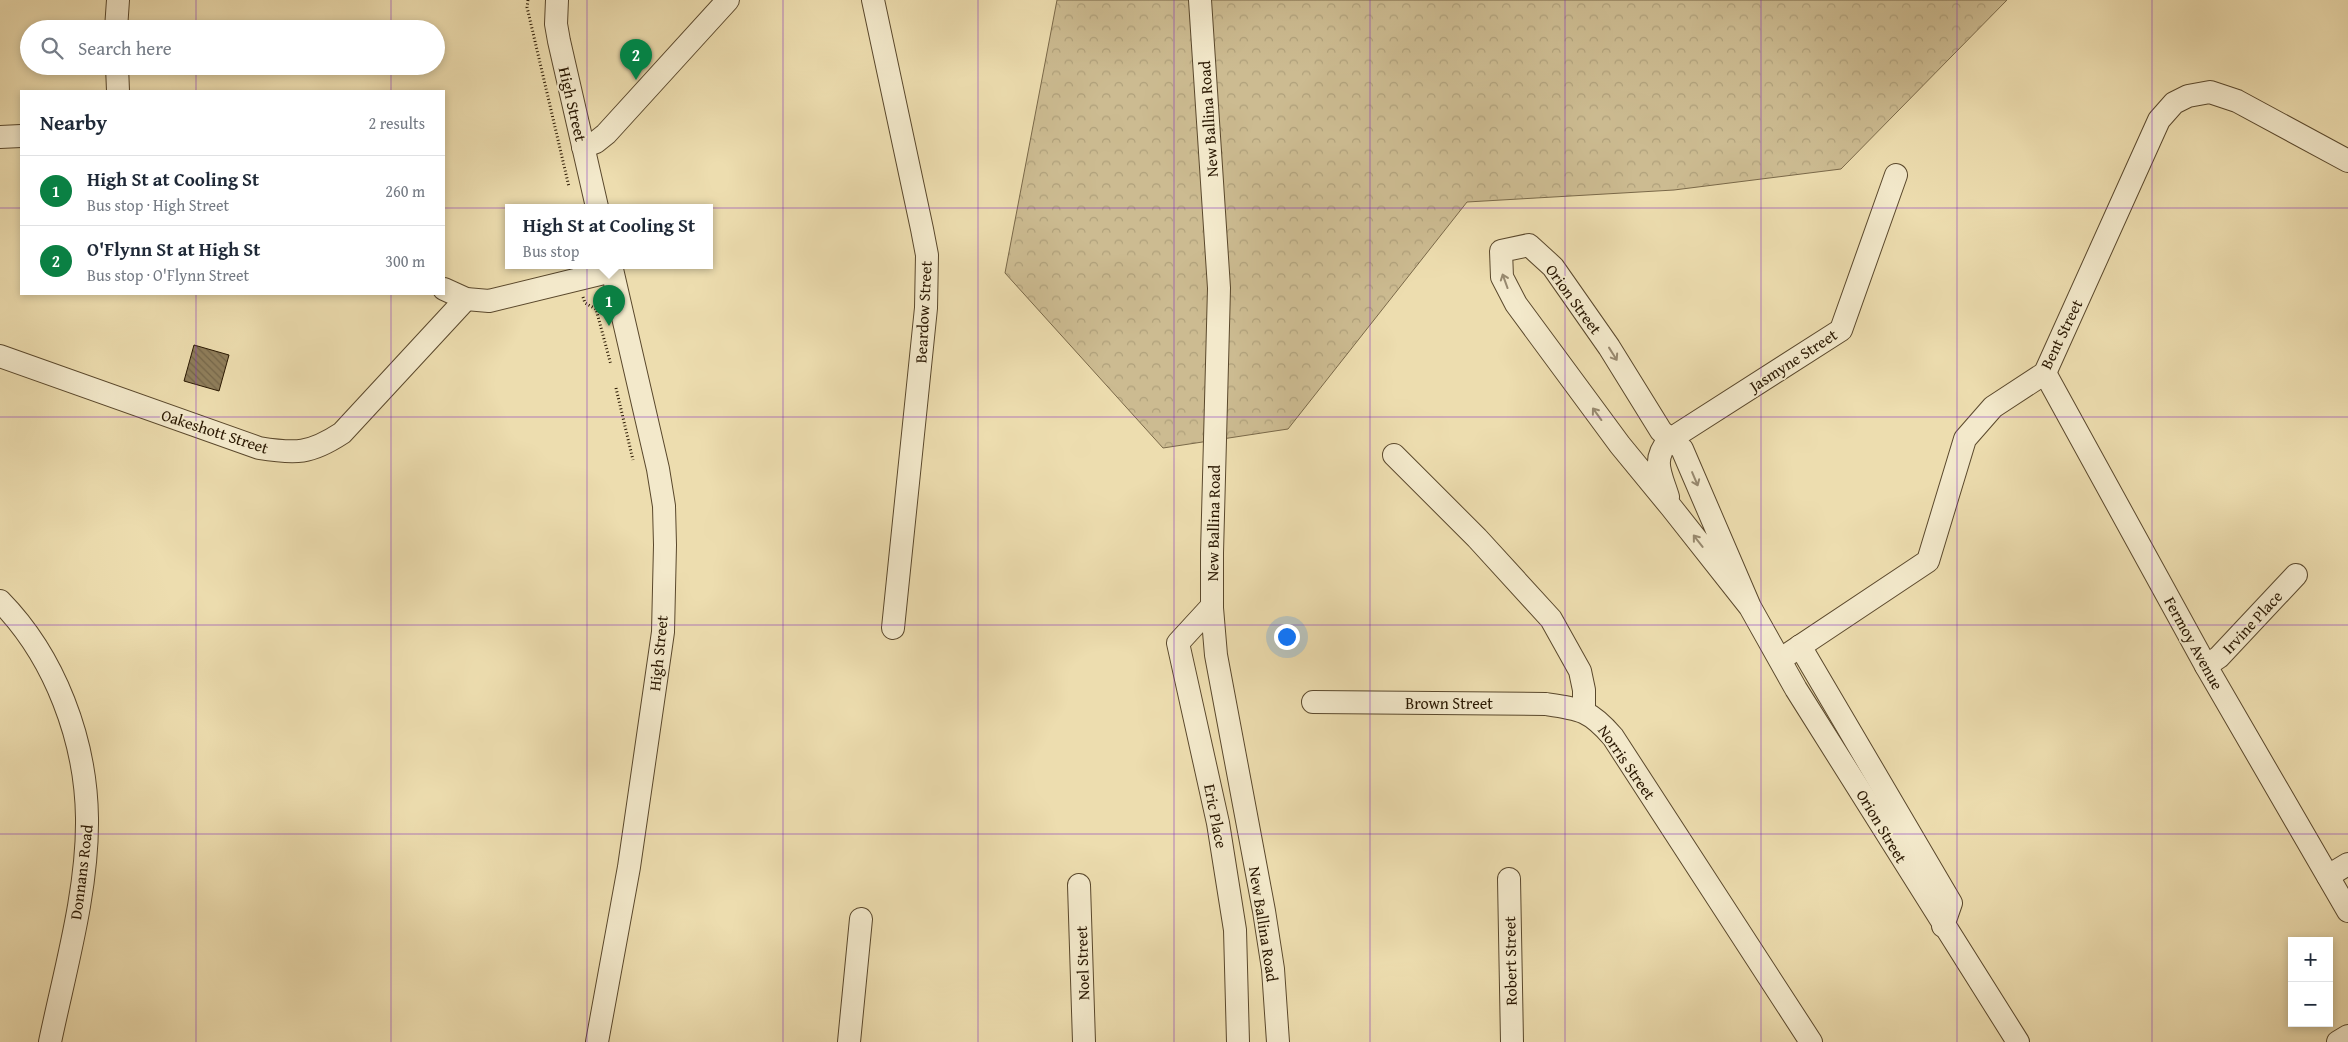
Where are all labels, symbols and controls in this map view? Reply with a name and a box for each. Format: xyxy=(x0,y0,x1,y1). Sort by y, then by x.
search box xyxy=(20,20,445,75)
icon: search xyxy=(38,34,66,62)
text: Search here xyxy=(78,34,172,62)
pin: 2 xyxy=(620,39,652,80)
street label: New Ballina Road xyxy=(1192,60,1224,178)
street label: High Street xyxy=(553,64,593,144)
text: Nearby xyxy=(40,107,107,138)
text: 2 results xyxy=(368,111,425,135)
text: High St at Cooling St xyxy=(87,165,259,193)
text: 1 xyxy=(52,179,60,203)
text: 260 m xyxy=(385,179,425,203)
text: Bus stop · High Street xyxy=(87,193,229,217)
popup xyxy=(505,204,713,269)
text: High St at Cooling St xyxy=(523,211,695,239)
text: O'Flynn St at High St xyxy=(87,235,260,263)
text: Bus stop xyxy=(523,239,579,263)
text: 2 xyxy=(52,249,60,273)
text: 300 m xyxy=(385,249,425,273)
street label: Orion Street xyxy=(1540,259,1608,339)
street label: Beardow Street xyxy=(908,260,938,364)
text: Bus stop · O'Flynn Street xyxy=(87,263,249,287)
one-way arrow xyxy=(1500,274,1509,289)
pin: 1 xyxy=(593,285,625,326)
street label: Bent Street xyxy=(2034,295,2088,373)
street label: Jasmyne Street xyxy=(1743,322,1842,399)
one-way arrow xyxy=(1608,346,1618,360)
street label: Oakeshott Street xyxy=(158,402,272,460)
one-way arrow xyxy=(1592,407,1602,421)
street label: New Ballina Road xyxy=(1200,464,1226,581)
one-way arrow xyxy=(1691,471,1701,486)
one-way arrow xyxy=(1693,535,1704,548)
street label: Irvine Place xyxy=(2216,585,2288,659)
street label: Fermoy Avenue xyxy=(2158,592,2230,694)
street label: High Street xyxy=(642,614,674,692)
your location xyxy=(1274,624,1300,650)
street label: Brown Street xyxy=(1405,691,1493,715)
street label: Norris Street xyxy=(1592,720,1662,805)
street label: Eric Place xyxy=(1198,782,1234,850)
street label: Orion Street xyxy=(1851,785,1914,868)
street label: Donnans Road xyxy=(63,823,99,921)
street label: New Ballina Road xyxy=(1243,865,1285,984)
street label: Robert Street xyxy=(1497,916,1523,1006)
street label: Noel Street xyxy=(1069,925,1095,1001)
map controls xyxy=(2288,937,2333,1027)
button: + xyxy=(2288,937,2333,982)
button: − xyxy=(2288,982,2333,1027)

